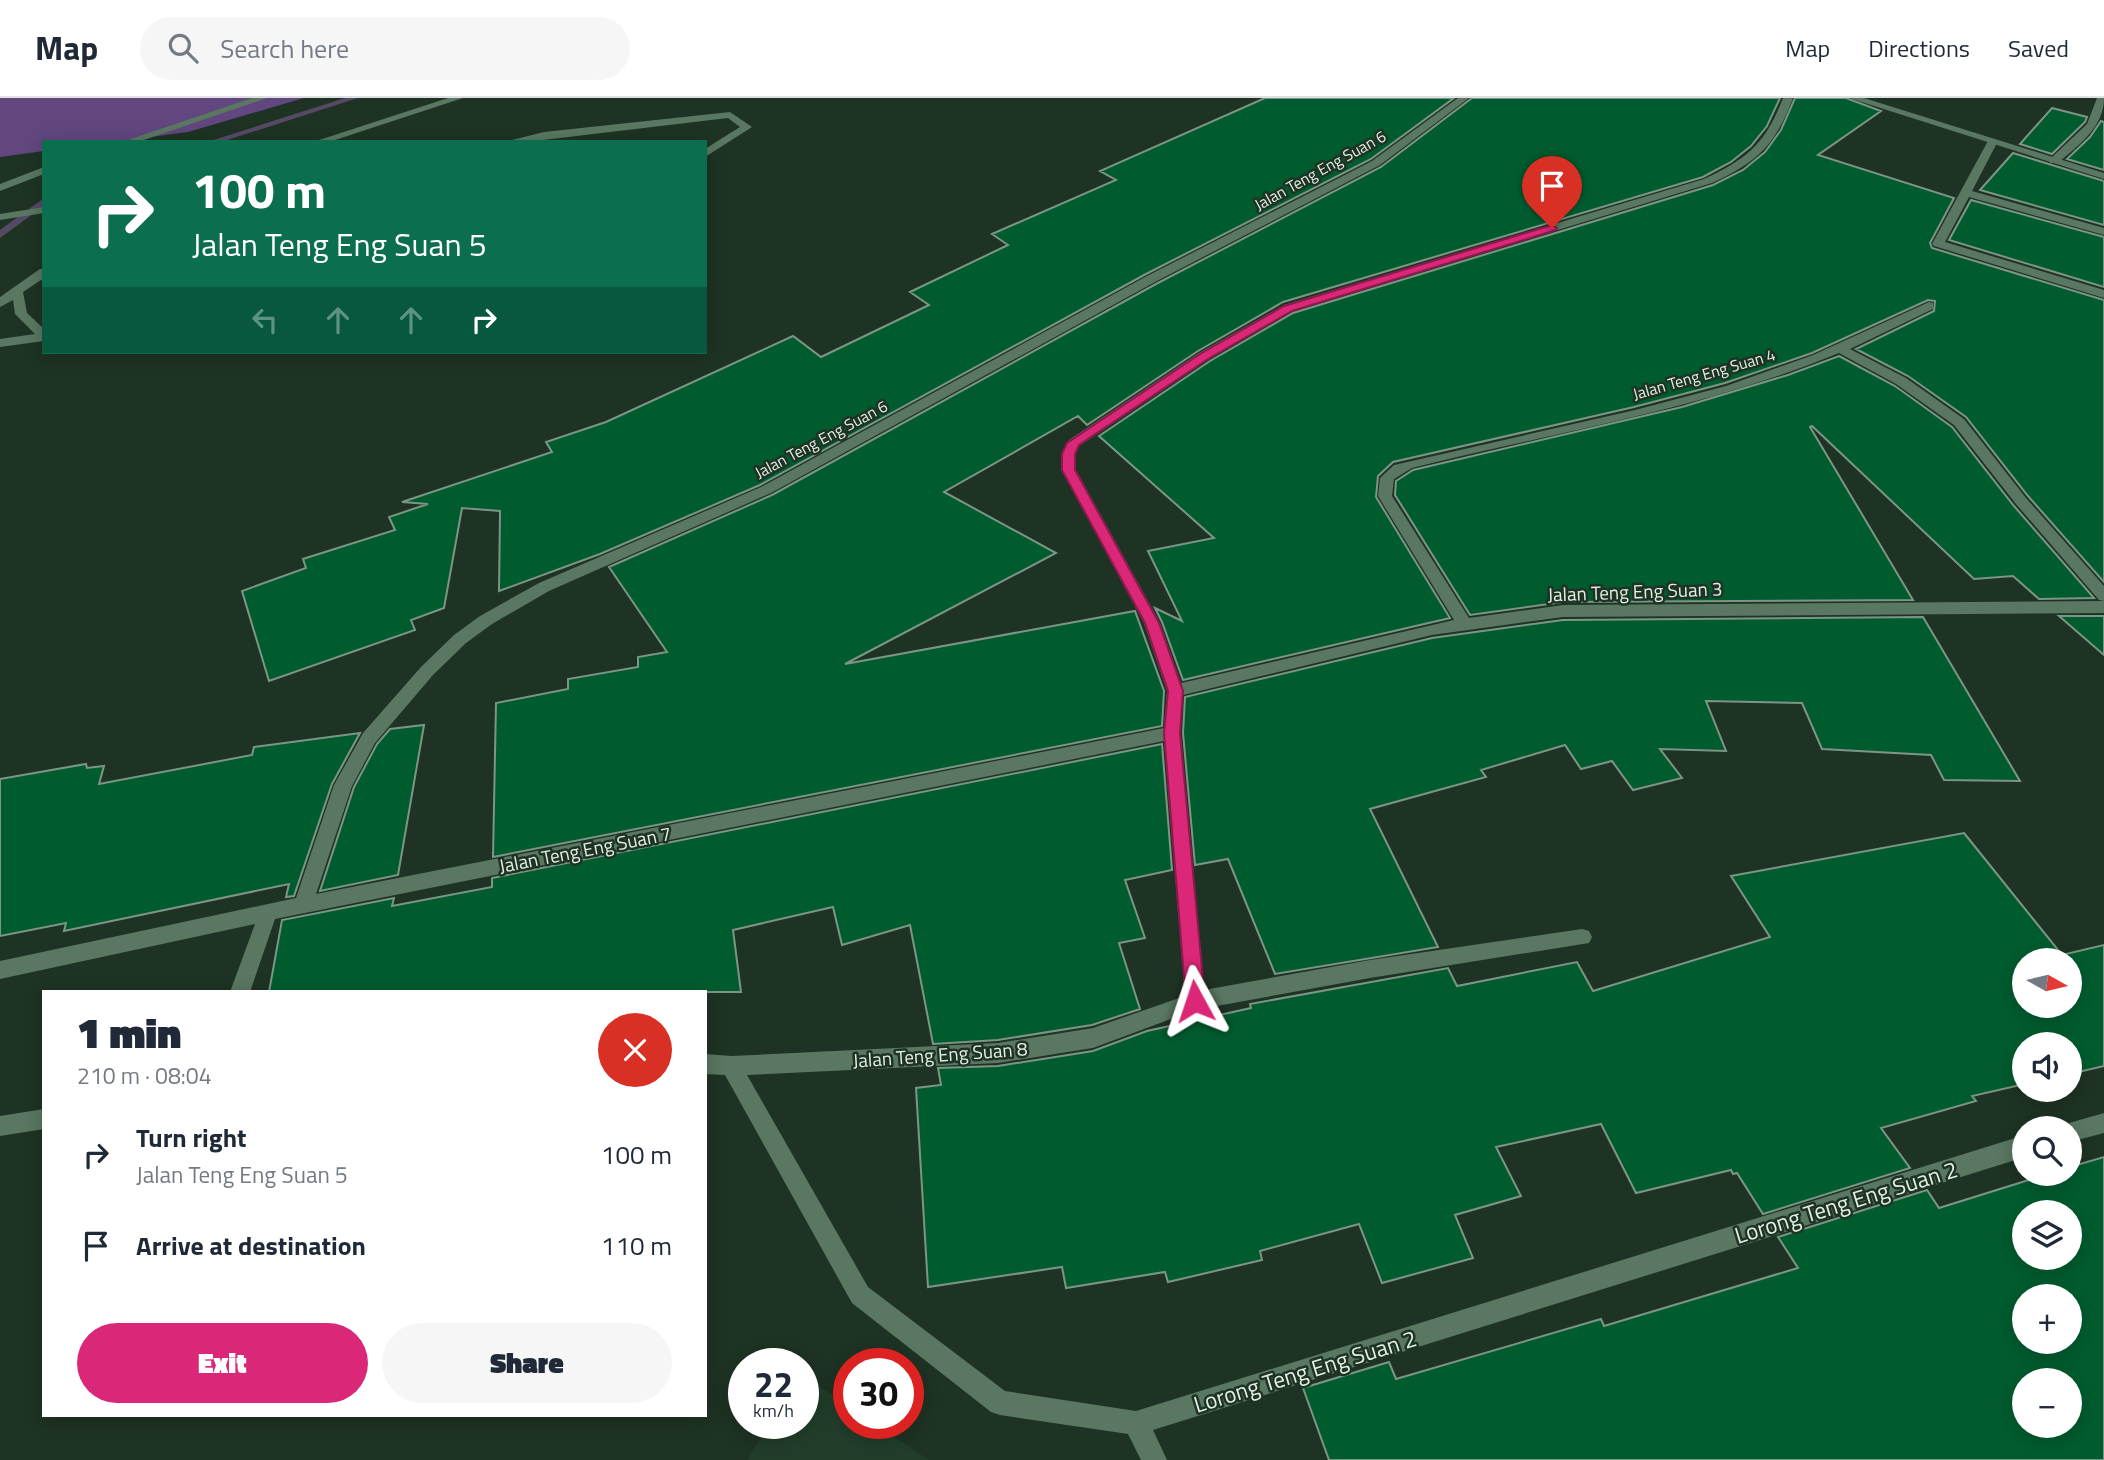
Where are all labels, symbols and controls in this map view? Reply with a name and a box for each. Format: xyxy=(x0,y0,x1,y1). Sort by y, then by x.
search box xyxy=(140,17,630,80)
text: Map xyxy=(35,23,98,73)
icon: search xyxy=(164,29,202,67)
text: Search here xyxy=(220,29,349,68)
text: Map xyxy=(1785,30,1830,66)
text: Directions xyxy=(1868,30,1970,66)
text: Saved xyxy=(2008,30,2069,66)
street label: Jalan Teng Eng Suan 6 xyxy=(1250,124,1390,216)
text: 100 m xyxy=(192,152,326,227)
pin xyxy=(1522,156,1582,228)
icon: arrive xyxy=(1533,167,1571,205)
icon: right xyxy=(77,168,168,259)
text: Jalan Teng Eng Suan 5 xyxy=(192,220,487,268)
icon: left xyxy=(246,301,284,339)
icon: ahead xyxy=(319,301,357,339)
icon: ahead xyxy=(392,301,430,339)
icon: right xyxy=(465,301,503,339)
street label: Jalan Teng Eng Suan 4 xyxy=(1630,342,1778,406)
street label: Jalan Teng Eng Suan 6 xyxy=(750,394,892,484)
street label: Jalan Teng Eng Suan 3 xyxy=(1547,573,1723,609)
street label: Jalan Teng Eng Suan 7 xyxy=(496,818,674,880)
north arrow xyxy=(2012,948,2082,1018)
map controls xyxy=(2012,948,2082,1438)
position arrow xyxy=(1158,964,1232,1038)
text: 1 min xyxy=(77,1000,181,1064)
button: close xyxy=(598,1013,672,1087)
button: sound xyxy=(2012,1032,2082,1102)
street label: Jalan Teng Eng Suan 8 xyxy=(852,1033,1029,1075)
text: 210 m · 08:04 xyxy=(77,1058,212,1093)
button: search xyxy=(2012,1116,2082,1186)
text: Turn right xyxy=(136,1118,247,1157)
text: 100 m xyxy=(601,1135,672,1174)
icon: right xyxy=(77,1136,115,1174)
street label: Lorong Teng Eng Suan 2 xyxy=(1730,1151,1962,1253)
text: Jalan Teng Eng Suan 5 xyxy=(136,1157,348,1192)
button: layers xyxy=(2012,1200,2082,1270)
text: Arrive at destination xyxy=(136,1226,366,1265)
text: 110 m xyxy=(601,1226,672,1265)
icon: arrive xyxy=(77,1227,115,1265)
button: + xyxy=(2012,1284,2082,1354)
street label: Lorong Teng Eng Suan 2 xyxy=(1189,1320,1421,1422)
button: Exit xyxy=(77,1323,368,1403)
button: Share xyxy=(382,1323,672,1403)
speed limit sign: 30 xyxy=(833,1348,924,1439)
text: 22 xyxy=(754,1357,793,1411)
button: − xyxy=(2012,1368,2082,1438)
text: km/h xyxy=(753,1397,794,1424)

